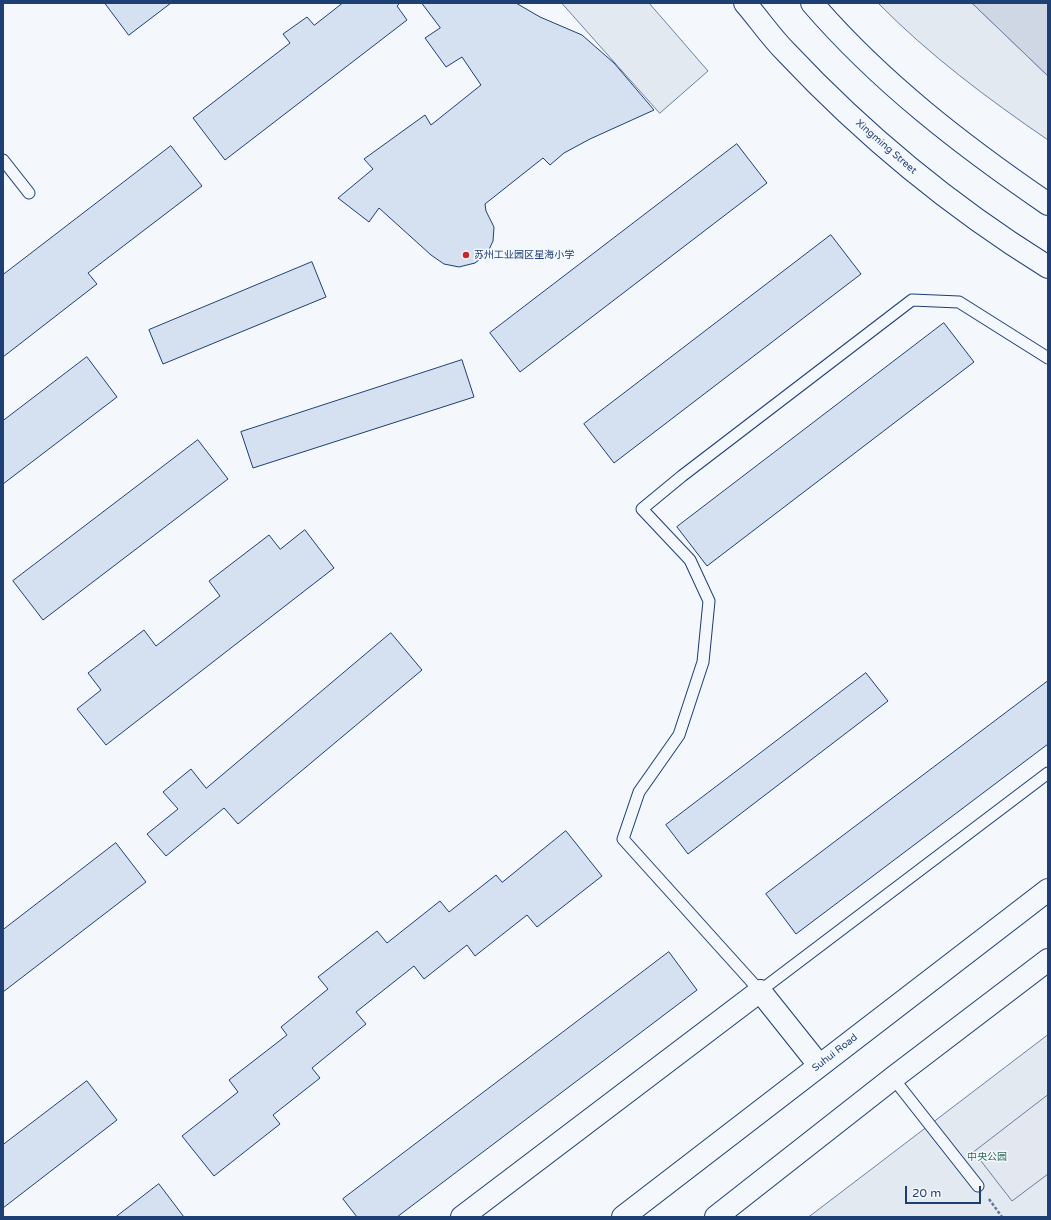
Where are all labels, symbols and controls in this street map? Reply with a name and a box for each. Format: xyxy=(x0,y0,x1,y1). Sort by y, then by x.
street label: Xingming Street xyxy=(853,117,919,177)
place label: 苏州工业园区星海小学 xyxy=(474,249,574,261)
marker: 苏州工业园区星海小学 xyxy=(461,250,471,260)
street label: Suhui Road xyxy=(810,1031,860,1075)
park label: 中央公园 xyxy=(967,1151,1007,1163)
scale bar xyxy=(907,1178,983,1204)
text: 20 m xyxy=(912,1186,941,1200)

